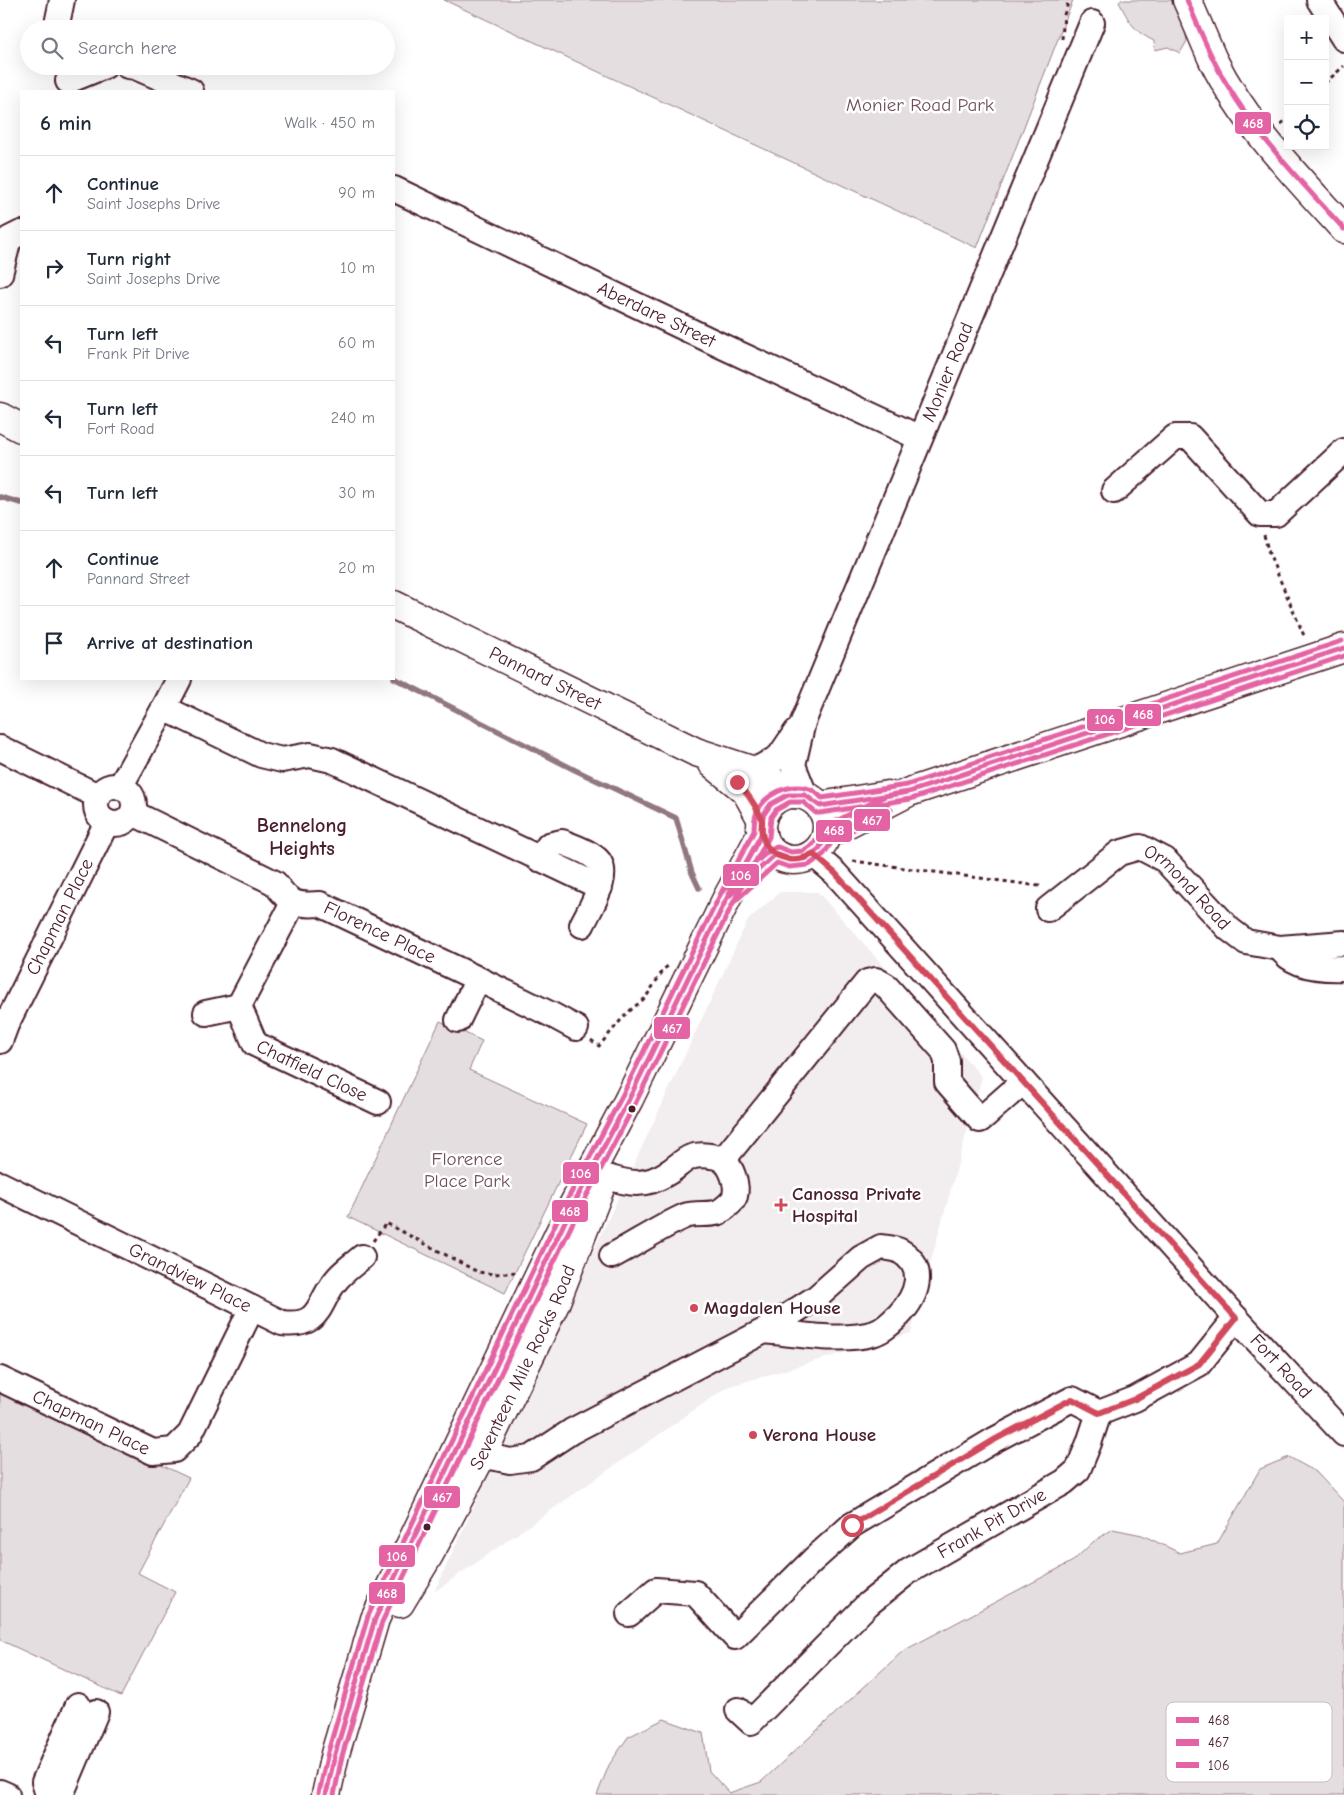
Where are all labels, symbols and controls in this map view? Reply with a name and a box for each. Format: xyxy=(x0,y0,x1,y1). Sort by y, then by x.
map controls xyxy=(1284,15,1329,150)
button: + xyxy=(1284,15,1329,60)
search box xyxy=(20,20,395,75)
icon: search xyxy=(38,34,66,62)
text: Search here xyxy=(78,37,177,59)
button: − xyxy=(1284,60,1329,105)
park label: Monier Road Park xyxy=(846,94,995,116)
button: locate xyxy=(1284,105,1329,150)
text: 6 min xyxy=(40,111,92,135)
line badge: 468 xyxy=(1234,111,1272,135)
text: Walk · 450 m xyxy=(284,114,375,132)
text: 468 xyxy=(1242,115,1264,132)
text: Continue xyxy=(87,173,159,195)
icon: ahead xyxy=(40,179,68,207)
text: 90 m xyxy=(338,184,375,202)
text: Saint Josephs Drive xyxy=(87,195,220,213)
text: Turn right xyxy=(87,248,171,270)
icon: right xyxy=(40,254,68,282)
text: 10 m xyxy=(340,259,375,277)
text: Saint Josephs Drive xyxy=(87,270,220,288)
street label: Aberdare Street xyxy=(594,277,720,353)
street label: Monier Road xyxy=(917,319,978,425)
text: Turn left xyxy=(87,323,158,345)
icon: left xyxy=(40,329,68,357)
text: 60 m xyxy=(338,334,375,352)
text: Frank Pit Drive xyxy=(87,345,189,363)
text: Turn left xyxy=(87,398,158,420)
icon: left xyxy=(40,404,68,432)
text: 240 m xyxy=(331,409,375,427)
text: Fort Road xyxy=(87,420,155,438)
icon: left xyxy=(40,479,68,507)
text: Turn left xyxy=(87,482,158,504)
text: 30 m xyxy=(339,484,375,502)
text: Continue xyxy=(87,548,159,570)
icon: ahead xyxy=(40,554,68,582)
text: 20 m xyxy=(338,559,375,577)
text: Pannard Street xyxy=(87,570,189,588)
icon: arrive xyxy=(40,629,68,657)
text: Arrive at destination xyxy=(87,632,253,654)
street label: Pannard Street xyxy=(486,642,605,715)
line badge: 468 xyxy=(1124,703,1162,727)
text: 468 xyxy=(1132,706,1154,723)
line badge: 106 xyxy=(1086,708,1124,732)
text: 106 xyxy=(1095,711,1115,728)
route end xyxy=(726,771,749,794)
line badge: 467 xyxy=(853,808,891,832)
text: 467 xyxy=(862,812,883,829)
district label: Bennelong Heights xyxy=(257,814,347,860)
line badge: 468 xyxy=(815,819,853,843)
text: 468 xyxy=(823,822,845,839)
street label: Ormond Road xyxy=(1140,840,1235,934)
street label: Chapman Place xyxy=(22,855,98,979)
line badge: 106 xyxy=(722,863,760,887)
text: 106 xyxy=(731,867,751,884)
street label: Florence Place xyxy=(320,897,439,968)
line badge: 467 xyxy=(653,1016,691,1040)
text: 467 xyxy=(662,1020,683,1037)
street label: Chatfield Close xyxy=(253,1035,371,1106)
unlabelled marker xyxy=(627,1104,637,1114)
park label: Florence Place Park xyxy=(424,1148,511,1192)
line badge: 106 xyxy=(562,1161,600,1185)
text: 106 xyxy=(571,1165,591,1182)
place label: Canossa Private Hospital xyxy=(792,1183,921,1227)
marker: Canossa Private Hospital xyxy=(774,1198,788,1212)
line badge: 468 xyxy=(551,1199,589,1223)
text: 468 xyxy=(559,1203,581,1220)
street label: Grandview Place xyxy=(125,1238,255,1317)
street label: Seventeen Mile Rocks Road xyxy=(465,1262,580,1473)
place label: Magdalen House xyxy=(704,1297,840,1319)
marker: Magdalen House xyxy=(688,1302,700,1314)
street label: Fort Road xyxy=(1245,1329,1316,1403)
street label: Chapman Place xyxy=(29,1385,153,1460)
place label: Verona House xyxy=(763,1424,876,1446)
marker: Verona House xyxy=(747,1429,759,1441)
street label: Frank Pit Drive xyxy=(934,1484,1050,1563)
line badge: 467 xyxy=(423,1485,461,1509)
text: 467 xyxy=(432,1489,453,1506)
route start xyxy=(841,1514,864,1537)
unlabelled marker xyxy=(422,1522,432,1532)
line badge: 106 xyxy=(378,1544,416,1568)
text: 106 xyxy=(387,1548,407,1565)
line badge: 468 xyxy=(368,1581,406,1605)
text: 468 xyxy=(376,1585,398,1602)
legend xyxy=(1166,1702,1332,1782)
text: 468 xyxy=(1208,1712,1230,1729)
text: 467 xyxy=(1208,1734,1229,1751)
text: 106 xyxy=(1208,1757,1230,1774)

